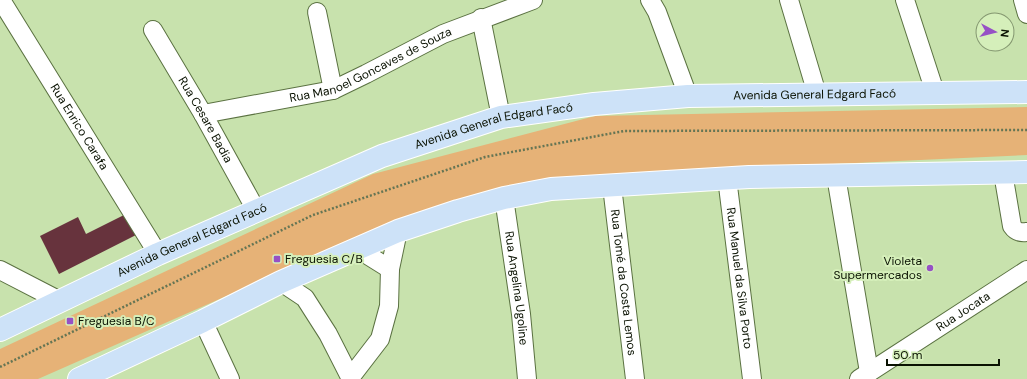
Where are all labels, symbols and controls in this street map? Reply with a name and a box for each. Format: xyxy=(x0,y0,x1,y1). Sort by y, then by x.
north arrow xyxy=(975,12,1015,52)
street label: Rua Manoel Goncaves de Souza xyxy=(288,24,454,106)
text: N xyxy=(997,28,1012,38)
street label: Rua Cesare Badia xyxy=(175,74,236,166)
street label: Rua Enrico Carafa xyxy=(47,81,112,173)
street label: Avenida General Edgard Facó xyxy=(733,86,896,103)
street label: Avenida General Edgard Facó xyxy=(413,99,574,153)
street label: Avenida General Edgard Facó xyxy=(114,199,269,281)
street label: Rua Manuel da Silva Porto xyxy=(723,207,756,350)
street label: Rua Tomé da Costa Lemos xyxy=(607,208,640,356)
street label: Rua Angelina Ugoline xyxy=(501,230,532,346)
place label: Freguesia C/B xyxy=(285,251,363,267)
place label: Violeta Supermercados xyxy=(834,253,922,283)
marker: Freguesia C/B xyxy=(272,254,282,264)
marker: Violeta Supermercados xyxy=(925,263,935,273)
street label: Rua Jocata xyxy=(933,288,993,335)
place label: Freguesia B/C xyxy=(78,313,155,329)
marker: Freguesia B/C xyxy=(65,316,75,326)
scale bar xyxy=(887,341,999,367)
text: 50 m xyxy=(893,347,922,363)

